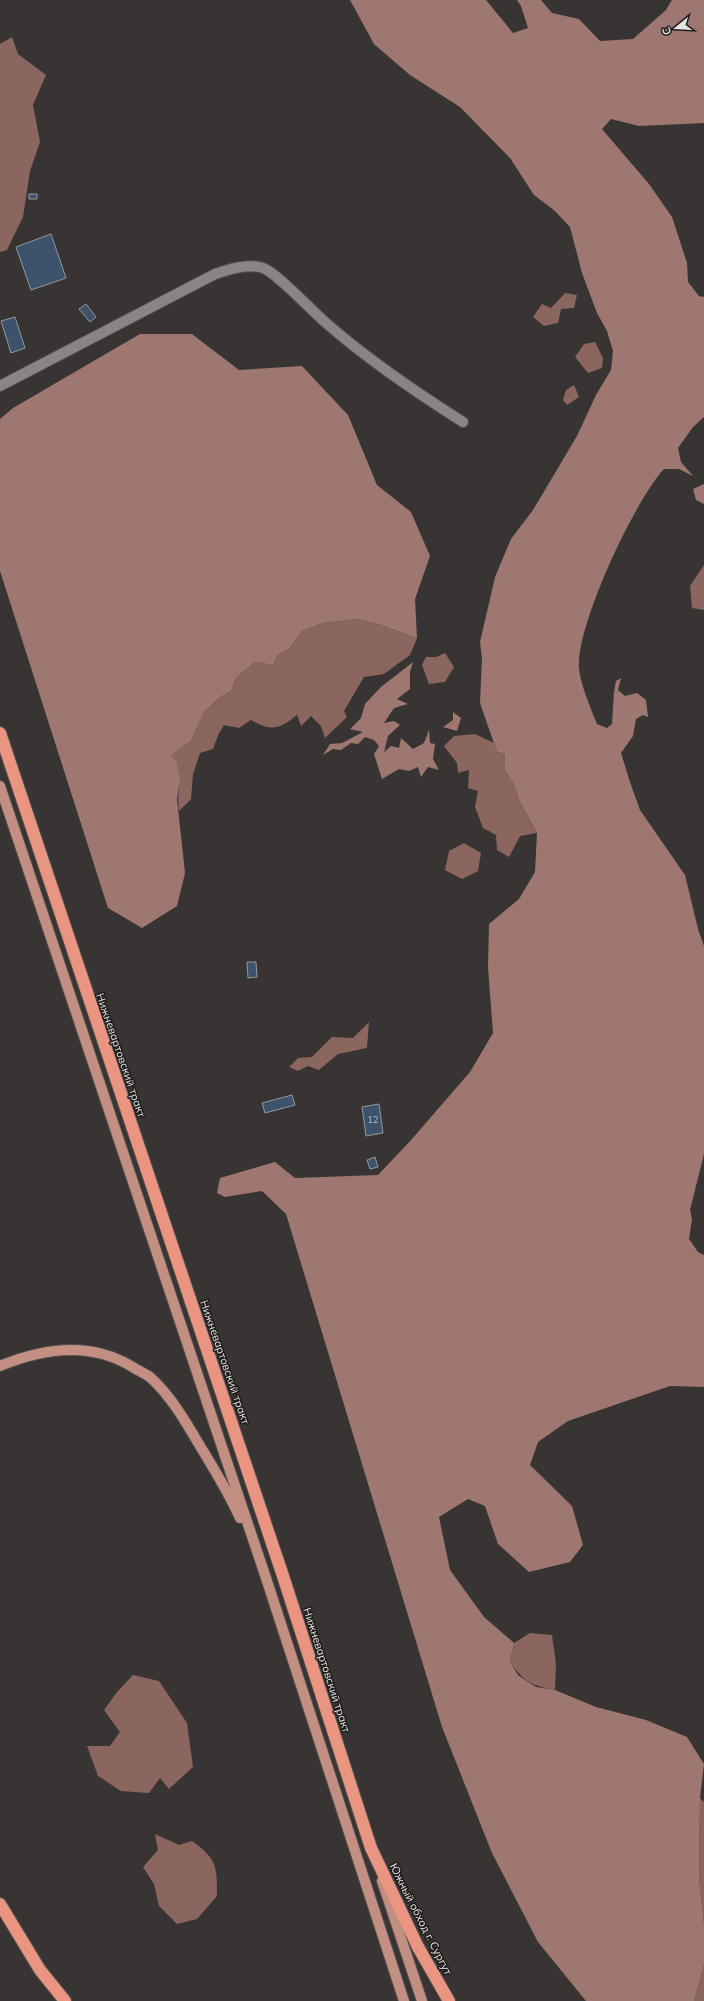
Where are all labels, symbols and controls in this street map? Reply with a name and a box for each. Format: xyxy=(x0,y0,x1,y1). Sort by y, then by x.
north arrow xyxy=(656,8,696,48)
text: С xyxy=(659,25,674,37)
street label: Нижневартовский тракт xyxy=(93,991,149,1119)
house number: 12 xyxy=(368,1114,378,1125)
street label: Нижневартовский тракт xyxy=(197,1298,253,1426)
street label: Нижневартовский тракт xyxy=(300,1606,354,1734)
street label: Южный обход г. Сургут xyxy=(387,1861,455,1977)

